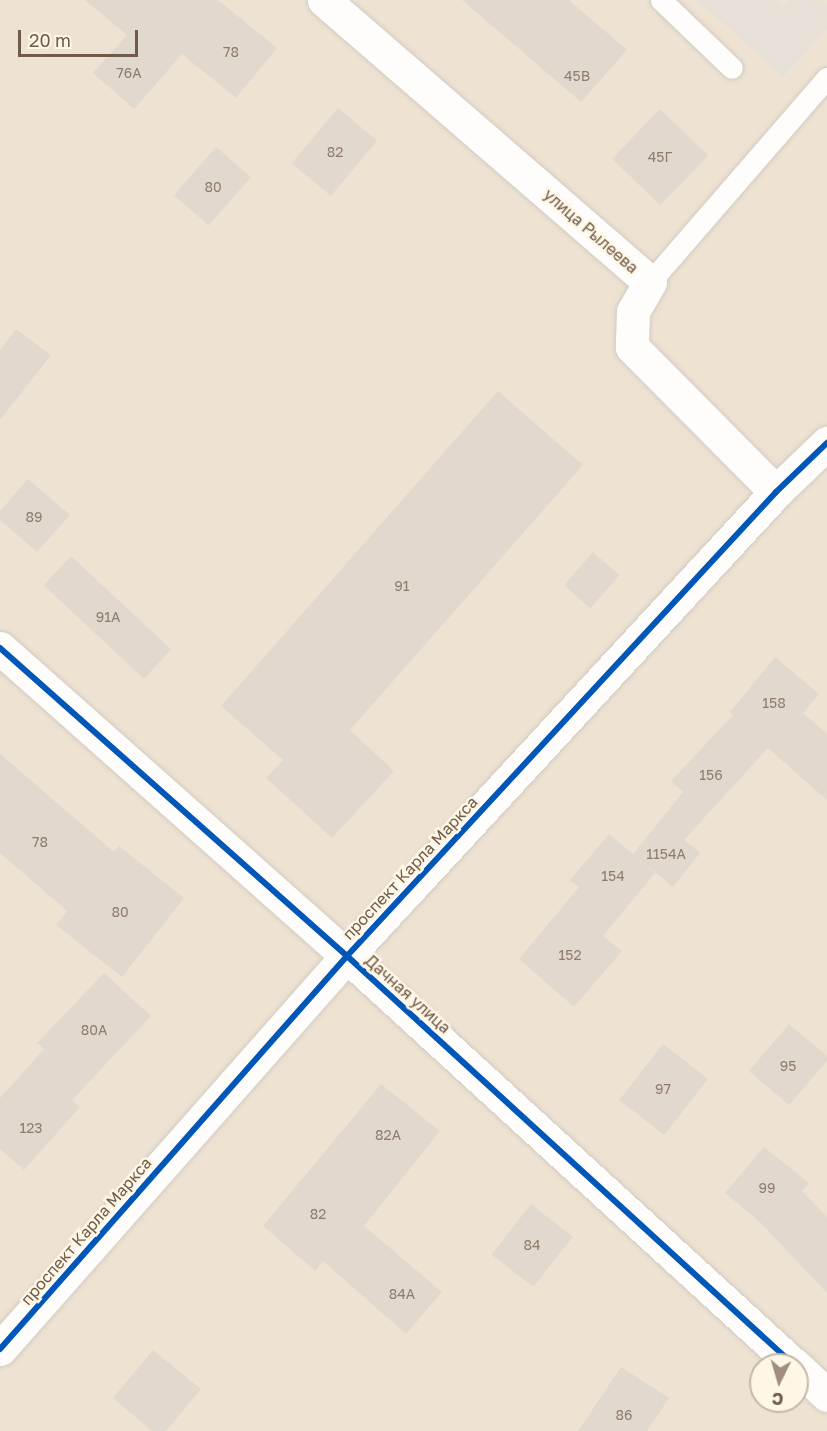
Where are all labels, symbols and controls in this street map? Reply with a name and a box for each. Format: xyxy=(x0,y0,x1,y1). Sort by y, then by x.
scale bar xyxy=(21,18,141,56)
text: 20 m xyxy=(29,29,71,51)
house number: 78 xyxy=(223,44,239,60)
house number: 76А xyxy=(116,65,142,81)
house number: 45В xyxy=(564,68,590,84)
house number: 82 xyxy=(327,144,343,160)
house number: 45Г xyxy=(648,149,672,165)
house number: 80 xyxy=(204,179,222,195)
street label: улица Рылеева xyxy=(540,185,642,277)
house number: 89 xyxy=(25,509,43,525)
house number: 91 xyxy=(394,578,410,594)
house number: 91А xyxy=(96,609,120,625)
house number: 158 xyxy=(762,695,786,711)
house number: 156 xyxy=(699,767,723,783)
street label: проспект Карла Маркса xyxy=(338,792,482,944)
house number: 78 xyxy=(32,834,48,850)
house number: 1154А xyxy=(646,846,686,862)
house number: 154 xyxy=(601,868,625,884)
house number: 80 xyxy=(111,904,129,920)
house number: 152 xyxy=(558,947,582,963)
street label: Дачная улица xyxy=(361,951,455,1037)
house number: 80А xyxy=(81,1022,107,1038)
house number: 95 xyxy=(780,1058,796,1074)
house number: 97 xyxy=(655,1081,671,1097)
house number: 123 xyxy=(19,1120,43,1136)
house number: 82А xyxy=(375,1127,401,1143)
street label: проспект Карла Маркса xyxy=(17,1153,155,1309)
house number: 99 xyxy=(759,1180,775,1196)
house number: 82 xyxy=(310,1206,326,1222)
house number: 84 xyxy=(523,1237,541,1253)
house number: 84А xyxy=(389,1286,415,1302)
north arrow xyxy=(749,1353,809,1413)
text: С xyxy=(771,1388,784,1409)
house number: 86 xyxy=(615,1407,633,1423)

